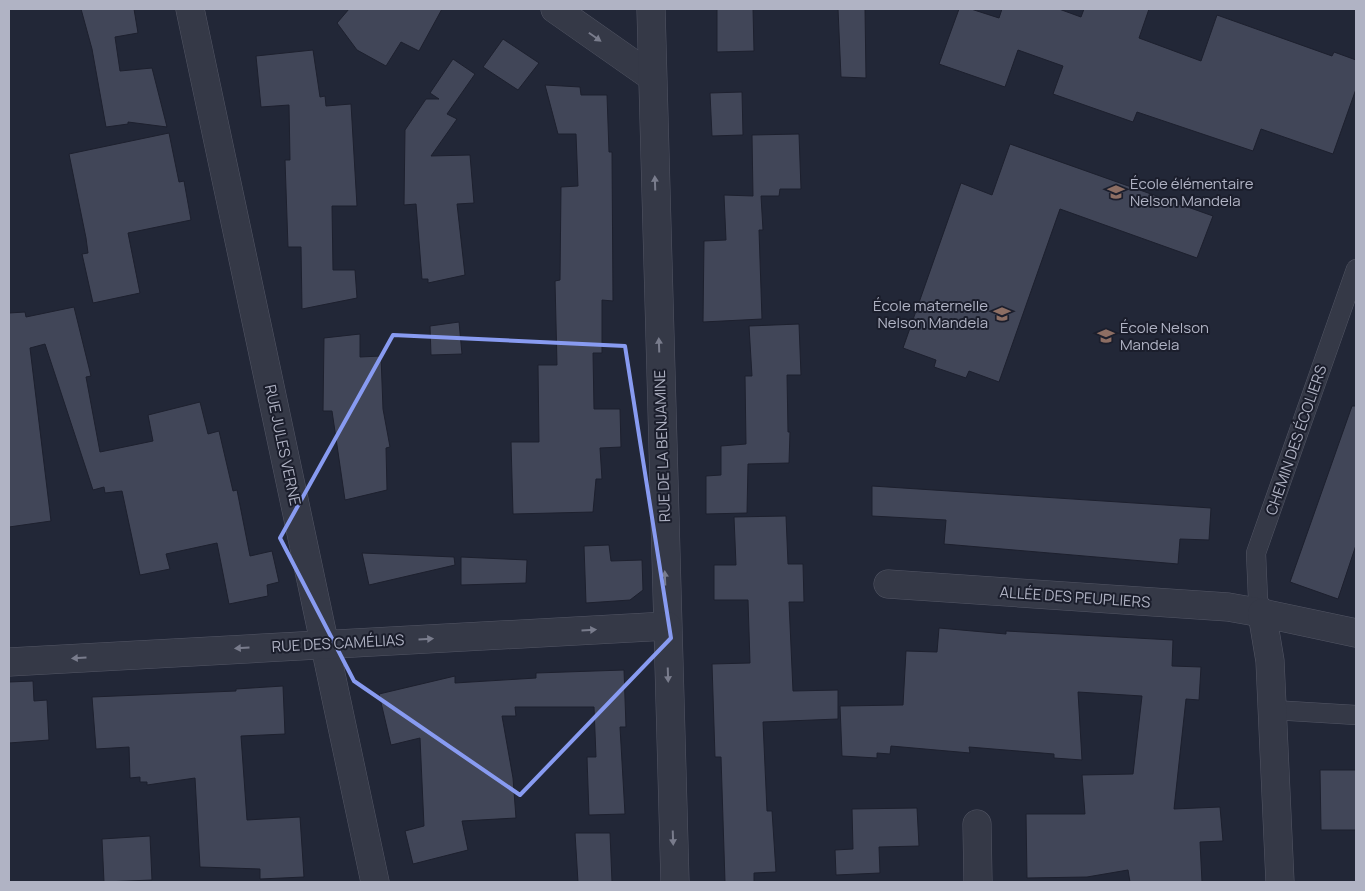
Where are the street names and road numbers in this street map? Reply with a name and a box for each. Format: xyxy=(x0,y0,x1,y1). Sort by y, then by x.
street label: CHEMIN DES ÉCOLIERS xyxy=(1260,362,1332,518)
street label: RUE DE LA BENJAMINE xyxy=(649,369,675,523)
street label: RUE JULES VERNE xyxy=(260,383,306,507)
street label: ALLÉE DES PEUPLIERS xyxy=(999,581,1151,613)
street label: RUE DES CAMÉLIAS xyxy=(271,629,405,657)

